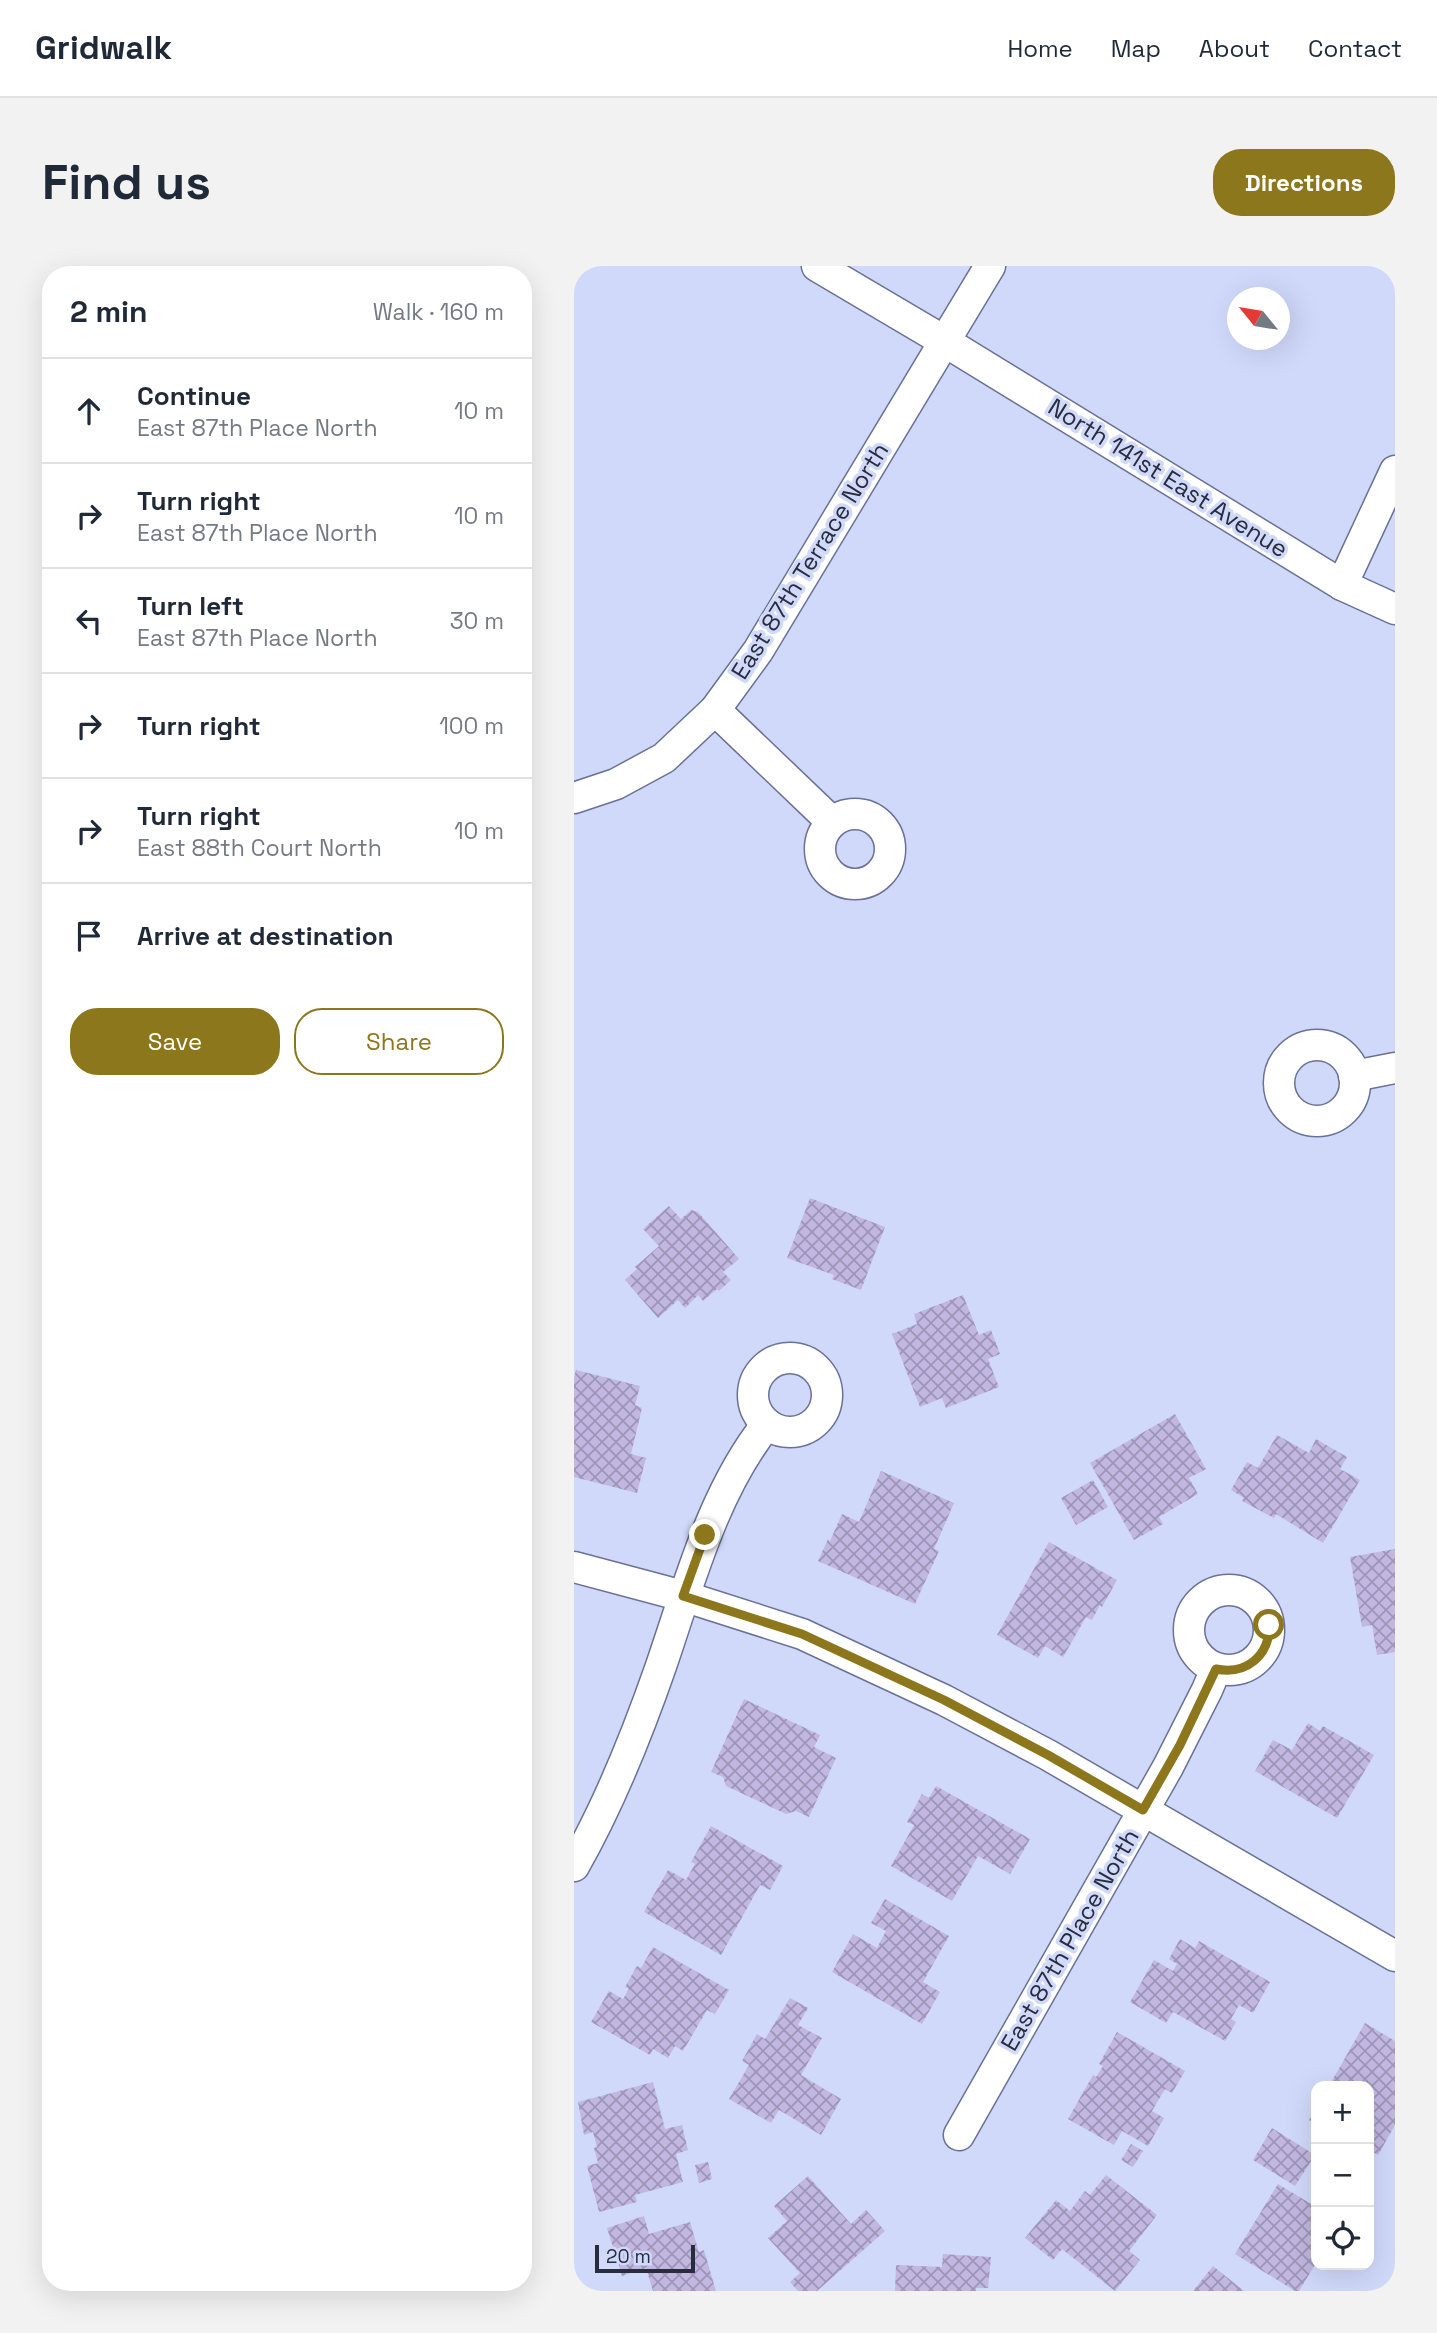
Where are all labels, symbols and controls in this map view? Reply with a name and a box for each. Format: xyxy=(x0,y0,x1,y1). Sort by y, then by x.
text: Gridwalk xyxy=(35,27,172,69)
text: Home xyxy=(1007,33,1073,64)
text: Map xyxy=(1111,33,1161,64)
text: About xyxy=(1199,33,1270,64)
text: Contact xyxy=(1308,33,1402,64)
button: Directions xyxy=(1213,149,1395,216)
text: Find us xyxy=(42,151,211,213)
north arrow xyxy=(1227,287,1290,350)
text: 2 min xyxy=(70,292,148,331)
text: Walk · 160 m xyxy=(373,297,504,327)
text: Continue xyxy=(137,379,251,413)
street label: North 141st East Avenue xyxy=(1043,391,1294,564)
icon: ahead xyxy=(70,392,108,430)
text: 10 m xyxy=(454,396,504,426)
text: East 87th Place North xyxy=(137,413,378,443)
street label: East 87th Terrace North xyxy=(724,436,895,685)
text: Turn right xyxy=(137,484,261,518)
icon: right xyxy=(70,497,108,535)
text: 10 m xyxy=(454,501,504,531)
text: East 87th Place North xyxy=(137,518,378,548)
text: Turn left xyxy=(137,589,244,623)
icon: left xyxy=(70,602,108,640)
text: 30 m xyxy=(450,606,504,636)
text: East 87th Place North xyxy=(137,623,378,653)
icon: right xyxy=(70,707,108,745)
text: Turn right xyxy=(137,709,261,743)
text: 100 m xyxy=(439,711,504,741)
text: Turn right xyxy=(137,799,261,833)
icon: right xyxy=(70,812,108,850)
text: 10 m xyxy=(454,816,504,846)
text: East 88th Court North xyxy=(137,833,382,863)
icon: arrive xyxy=(70,917,108,955)
text: Arrive at destination xyxy=(137,919,394,953)
button: Save xyxy=(70,1008,280,1075)
button: Share xyxy=(294,1008,504,1075)
route end xyxy=(689,1519,720,1550)
route start xyxy=(1253,1609,1284,1640)
street label: East 87th Place North xyxy=(993,1823,1146,2056)
map controls xyxy=(1311,2081,1374,2270)
button: + xyxy=(1311,2081,1374,2144)
button: − xyxy=(1311,2144,1374,2207)
button: locate xyxy=(1311,2207,1374,2270)
scale bar xyxy=(595,2242,695,2274)
text: 20 m xyxy=(606,2244,651,2269)

